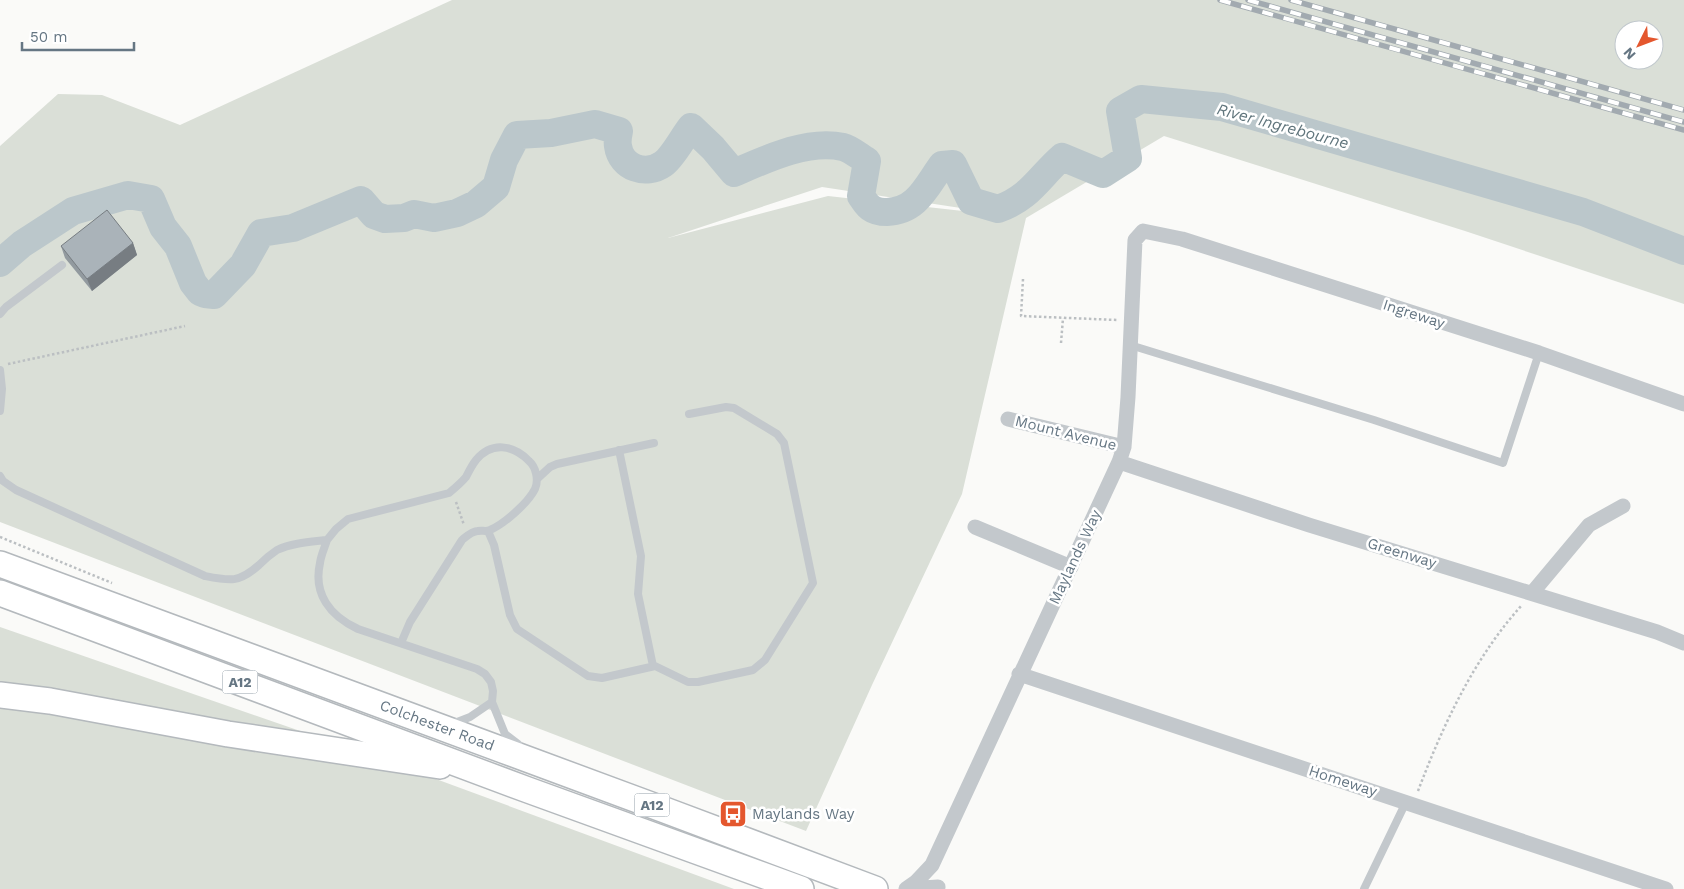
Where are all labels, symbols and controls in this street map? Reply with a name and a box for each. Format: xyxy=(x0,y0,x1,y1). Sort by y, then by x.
scale bar xyxy=(22,20,135,52)
north arrow xyxy=(1614,20,1664,70)
text: 50 m xyxy=(30,28,67,46)
text: N xyxy=(1620,44,1639,63)
water label: River Ingrebourne xyxy=(1215,99,1351,153)
street label: Ingreway xyxy=(1381,296,1448,333)
street label: Mount Avenue xyxy=(1013,412,1119,454)
street label: Maylands Way xyxy=(1045,506,1105,607)
street label: Greenway xyxy=(1365,534,1439,572)
road number: A12 xyxy=(222,670,258,694)
street label: Colchester Road xyxy=(377,696,497,755)
street label: Homeway xyxy=(1307,761,1380,801)
road number: A12 xyxy=(634,794,670,816)
bus stop icon: Maylands Way xyxy=(718,799,748,829)
place label: Maylands Way xyxy=(752,805,855,823)

